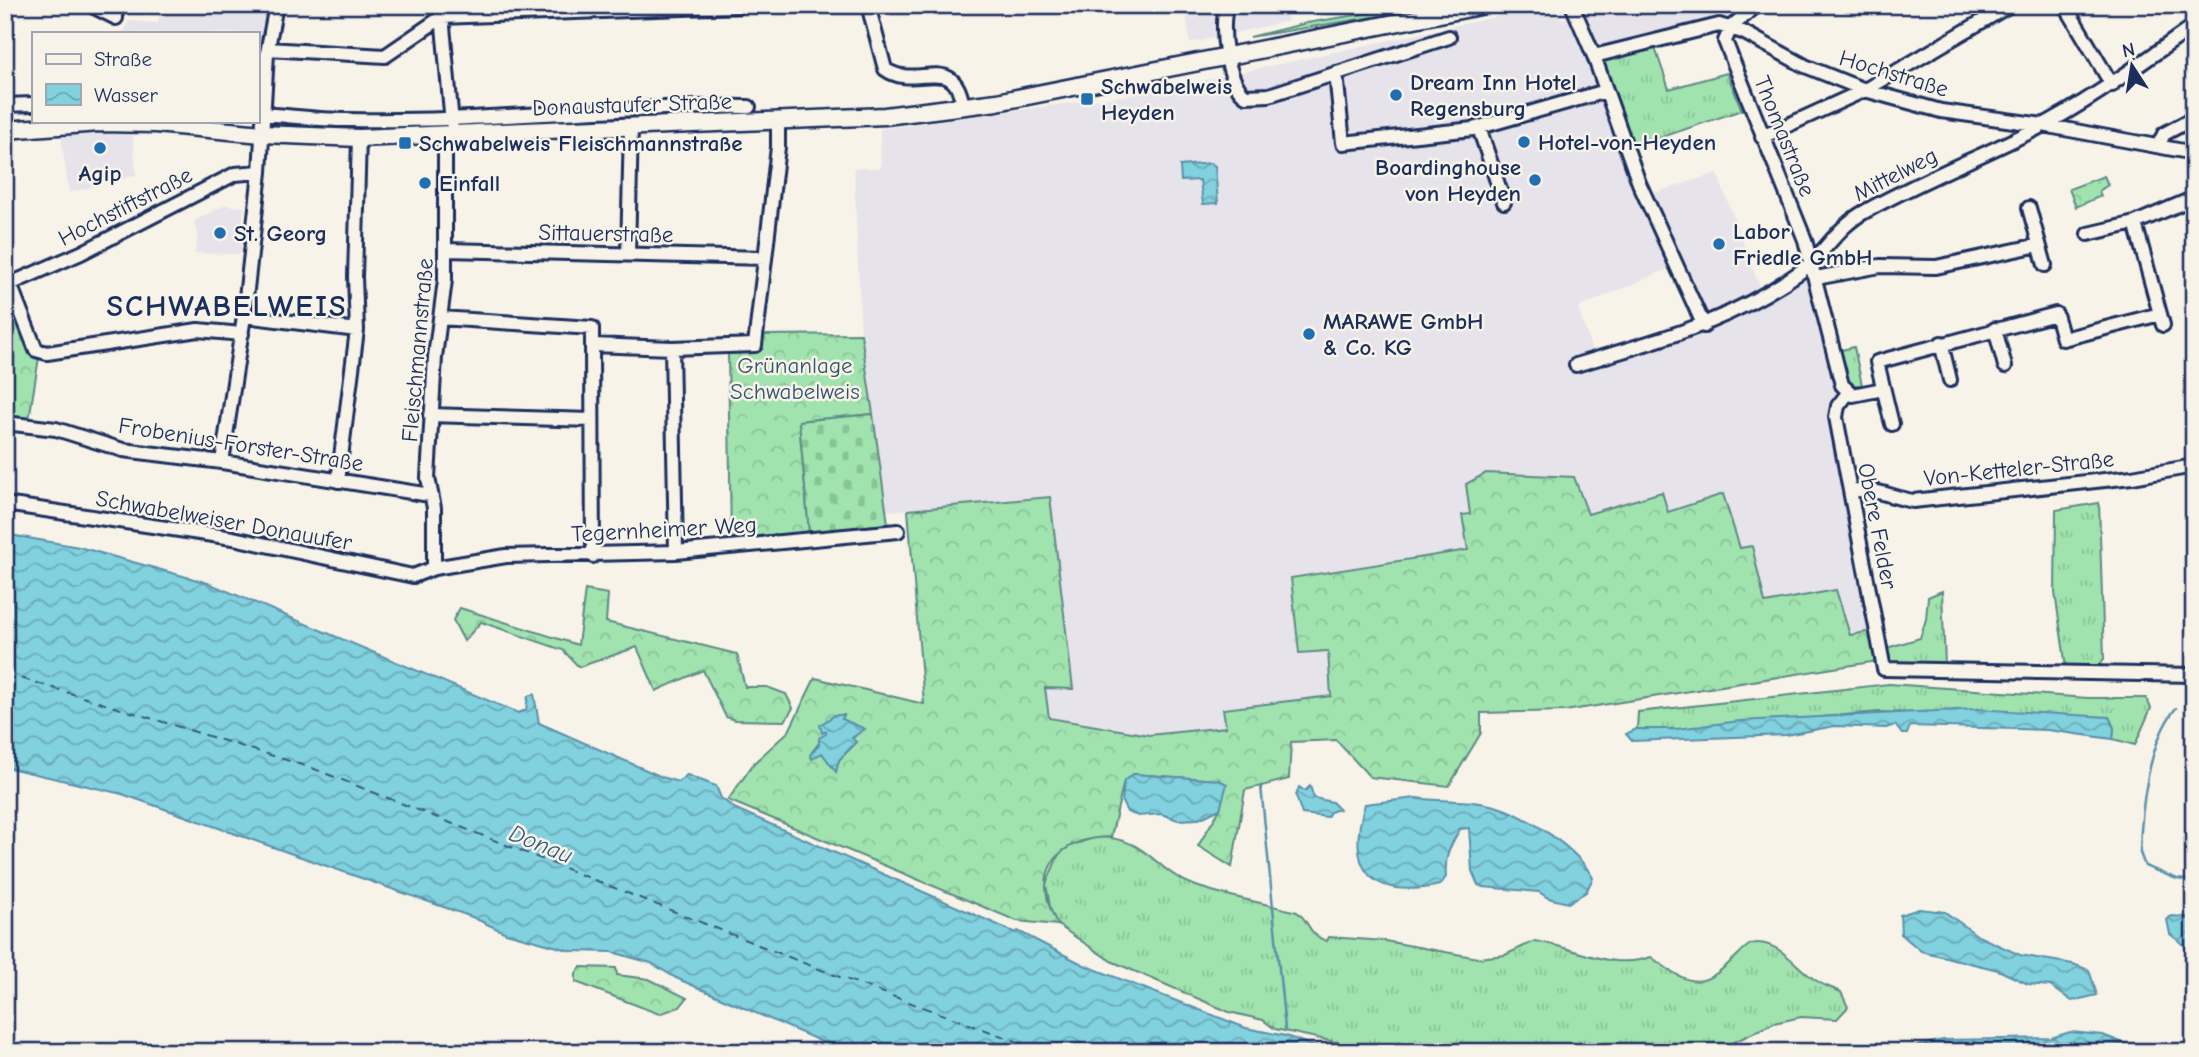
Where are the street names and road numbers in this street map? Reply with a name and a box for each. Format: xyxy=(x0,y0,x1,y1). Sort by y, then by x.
street label: Hochstraße xyxy=(1836,44,1952,103)
street label: Thomastraße xyxy=(1748,72,1821,200)
street label: Donaustaufer Straße xyxy=(532,88,732,121)
street label: Mittelweg xyxy=(1849,142,1942,207)
street label: Hochstiftstraße xyxy=(54,161,197,252)
street label: Sittauerstraße xyxy=(538,219,674,248)
street label: Fleischmannstraße xyxy=(396,257,439,443)
street label: Frobenius-Forster-Straße xyxy=(116,412,365,477)
street label: Von-Ketteler-Straße xyxy=(1923,445,2115,492)
street label: Obere Felder xyxy=(1852,461,1903,592)
street label: Schwabelweiser Donauufer xyxy=(94,485,355,556)
street label: Tegernheimer Weg xyxy=(571,511,757,548)

